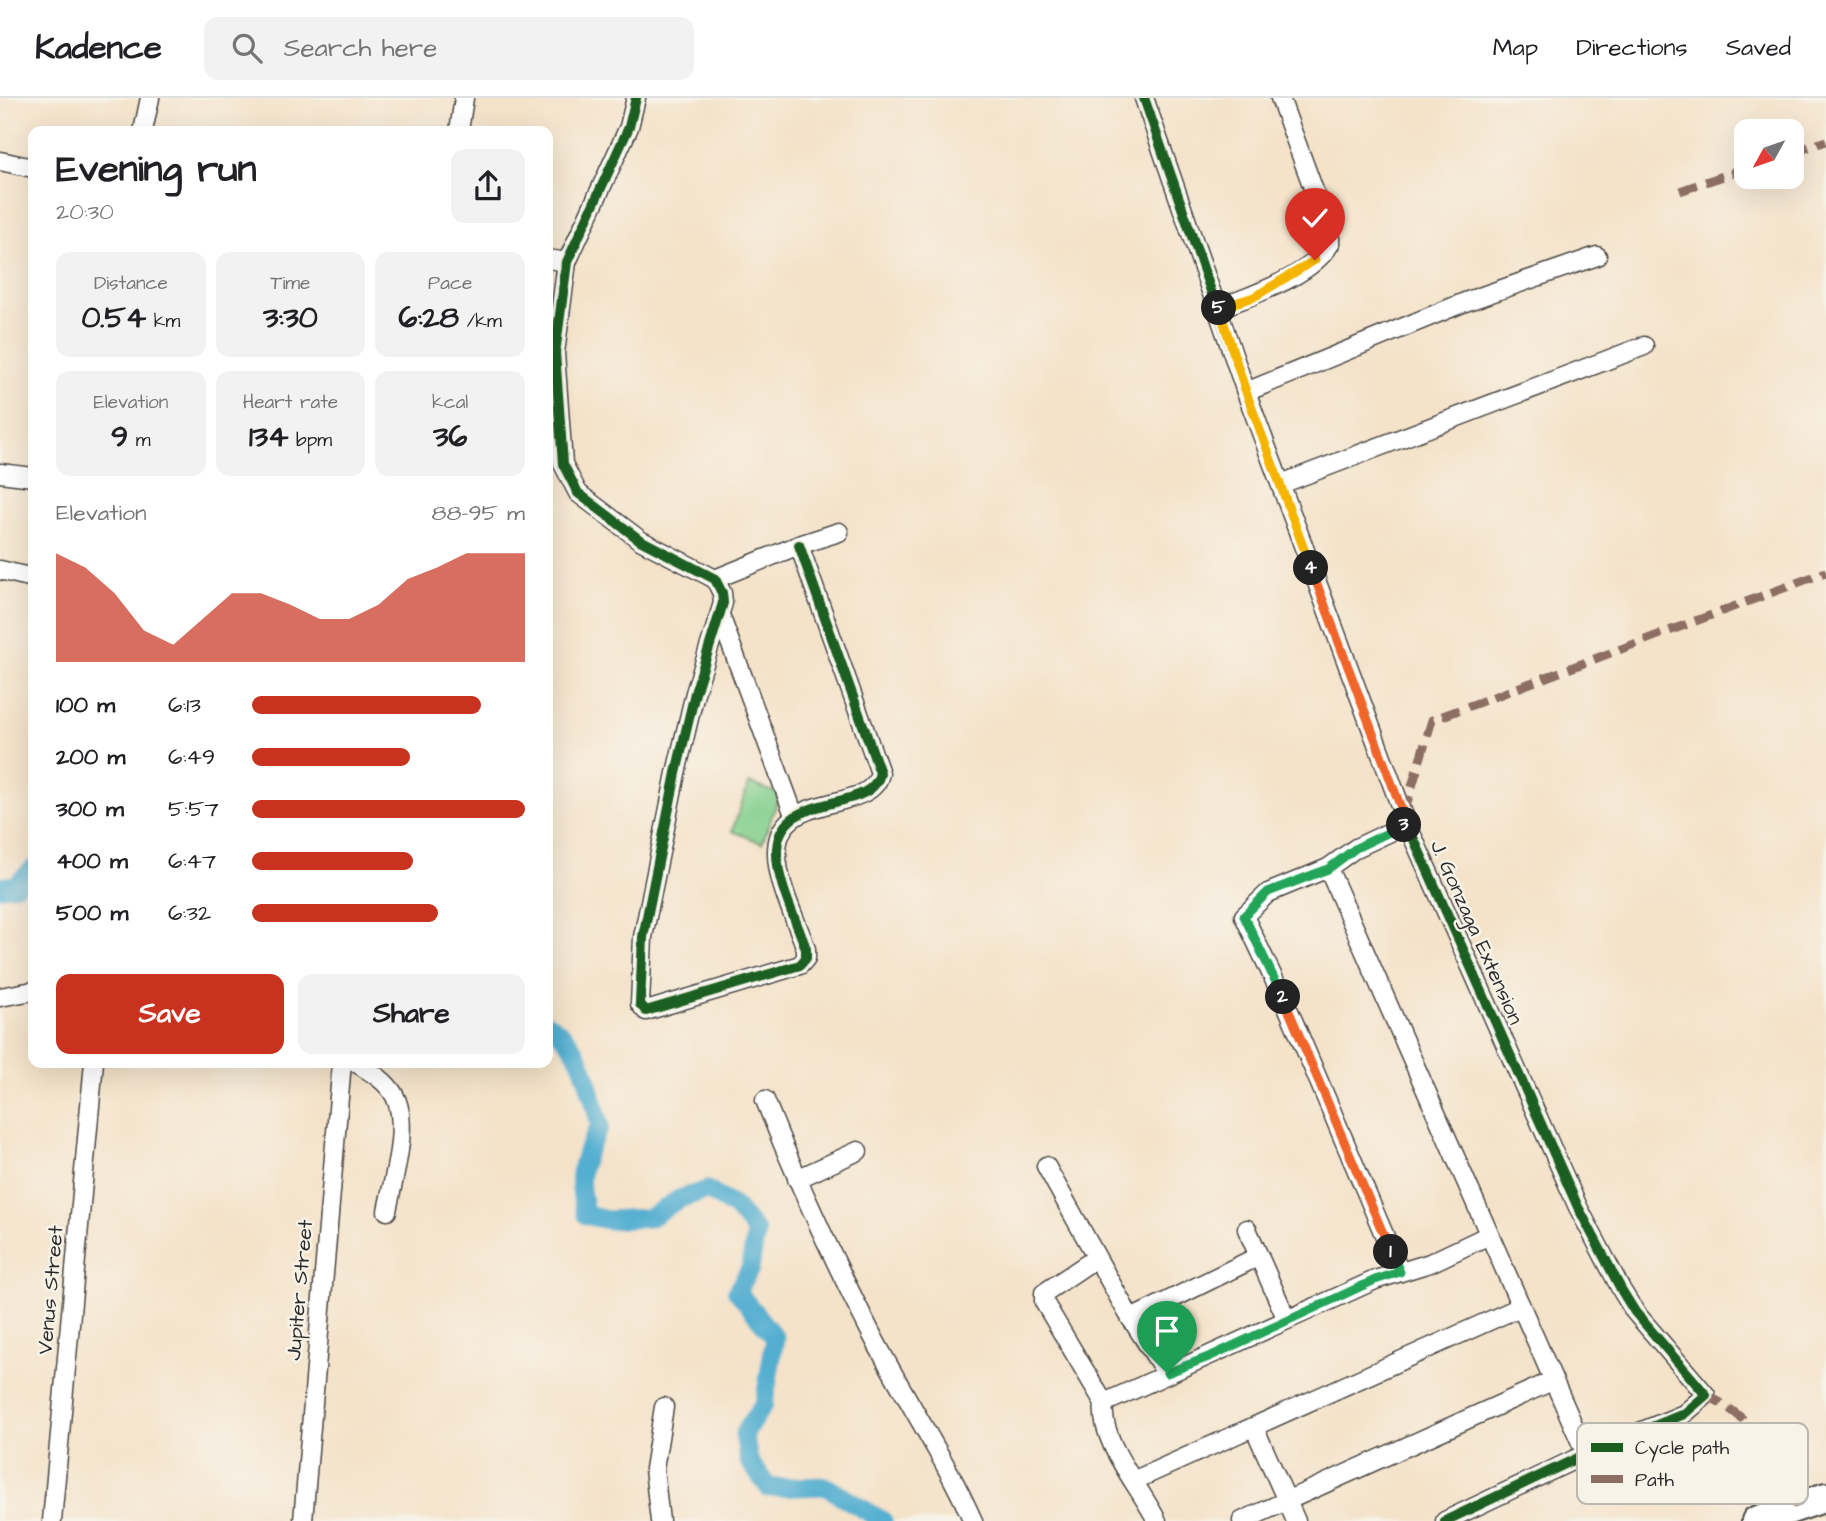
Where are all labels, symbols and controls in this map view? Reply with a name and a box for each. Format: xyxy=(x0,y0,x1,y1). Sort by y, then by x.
search box xyxy=(204,17,694,80)
text: Kadence xyxy=(35,25,162,71)
icon: search xyxy=(228,29,266,67)
text: Search here xyxy=(284,30,437,66)
text: Map xyxy=(1493,31,1538,65)
text: Directions xyxy=(1576,31,1688,65)
text: Saved xyxy=(1726,31,1791,65)
north arrow xyxy=(1734,119,1804,189)
map controls xyxy=(1734,119,1804,189)
text: Evening run xyxy=(56,144,257,196)
button: share xyxy=(451,149,525,223)
pin xyxy=(1285,188,1345,260)
text: 20:30 xyxy=(56,196,114,228)
icon: check xyxy=(1296,199,1334,237)
text: Distance xyxy=(94,270,168,297)
text: Time xyxy=(271,270,310,297)
text: Pace xyxy=(428,270,472,297)
pin: 5 xyxy=(1202,290,1236,326)
text: 5 xyxy=(1212,294,1225,321)
text: 0.54 xyxy=(81,297,146,339)
text: 3:30 xyxy=(263,297,318,339)
text: 6:28 xyxy=(399,297,459,339)
text: km xyxy=(146,308,180,335)
text: /km xyxy=(459,308,502,335)
text: Elevation xyxy=(93,389,168,416)
text: Heart rate xyxy=(243,389,338,416)
text: kcal xyxy=(432,389,468,416)
text: 9 xyxy=(111,416,128,458)
text: 134 xyxy=(249,416,288,458)
text: 36 xyxy=(433,416,467,458)
text: m xyxy=(128,427,151,454)
text: bpm xyxy=(288,427,332,454)
text: Elevation xyxy=(56,497,147,529)
text: 88–95 m xyxy=(432,497,525,529)
pin: 4 xyxy=(1294,550,1328,586)
text: 4 xyxy=(1304,554,1317,581)
text: 100 m xyxy=(56,689,115,721)
text: 6:13 xyxy=(168,689,201,721)
text: 200 m xyxy=(56,741,125,773)
text: 6:49 xyxy=(168,741,215,773)
text: 300 m xyxy=(56,793,124,825)
text: 5:57 xyxy=(168,793,219,825)
pin: 3 xyxy=(1386,808,1422,842)
text: 3 xyxy=(1399,811,1408,838)
street label: J. Gonzaga Extension xyxy=(1421,835,1530,1030)
text: 400 m xyxy=(56,845,128,877)
text: 6:47 xyxy=(168,845,216,877)
text: 500 m xyxy=(56,897,128,929)
text: 6:32 xyxy=(168,897,211,929)
button: Save xyxy=(56,974,284,1054)
button: Share xyxy=(298,974,525,1054)
pin: 2 xyxy=(1266,979,1300,1014)
text: 2 xyxy=(1277,983,1288,1010)
street label: Jupiter Street xyxy=(279,1218,321,1362)
street label: Venus Street xyxy=(30,1224,71,1356)
pin: 1 xyxy=(1374,1234,1408,1270)
text: 1 xyxy=(1389,1238,1392,1265)
pin xyxy=(1137,1301,1197,1373)
icon: arrive xyxy=(1148,1312,1186,1350)
legend xyxy=(1577,1423,1808,1504)
text: Cycle path xyxy=(1635,1435,1730,1463)
text: Path xyxy=(1635,1467,1674,1494)

